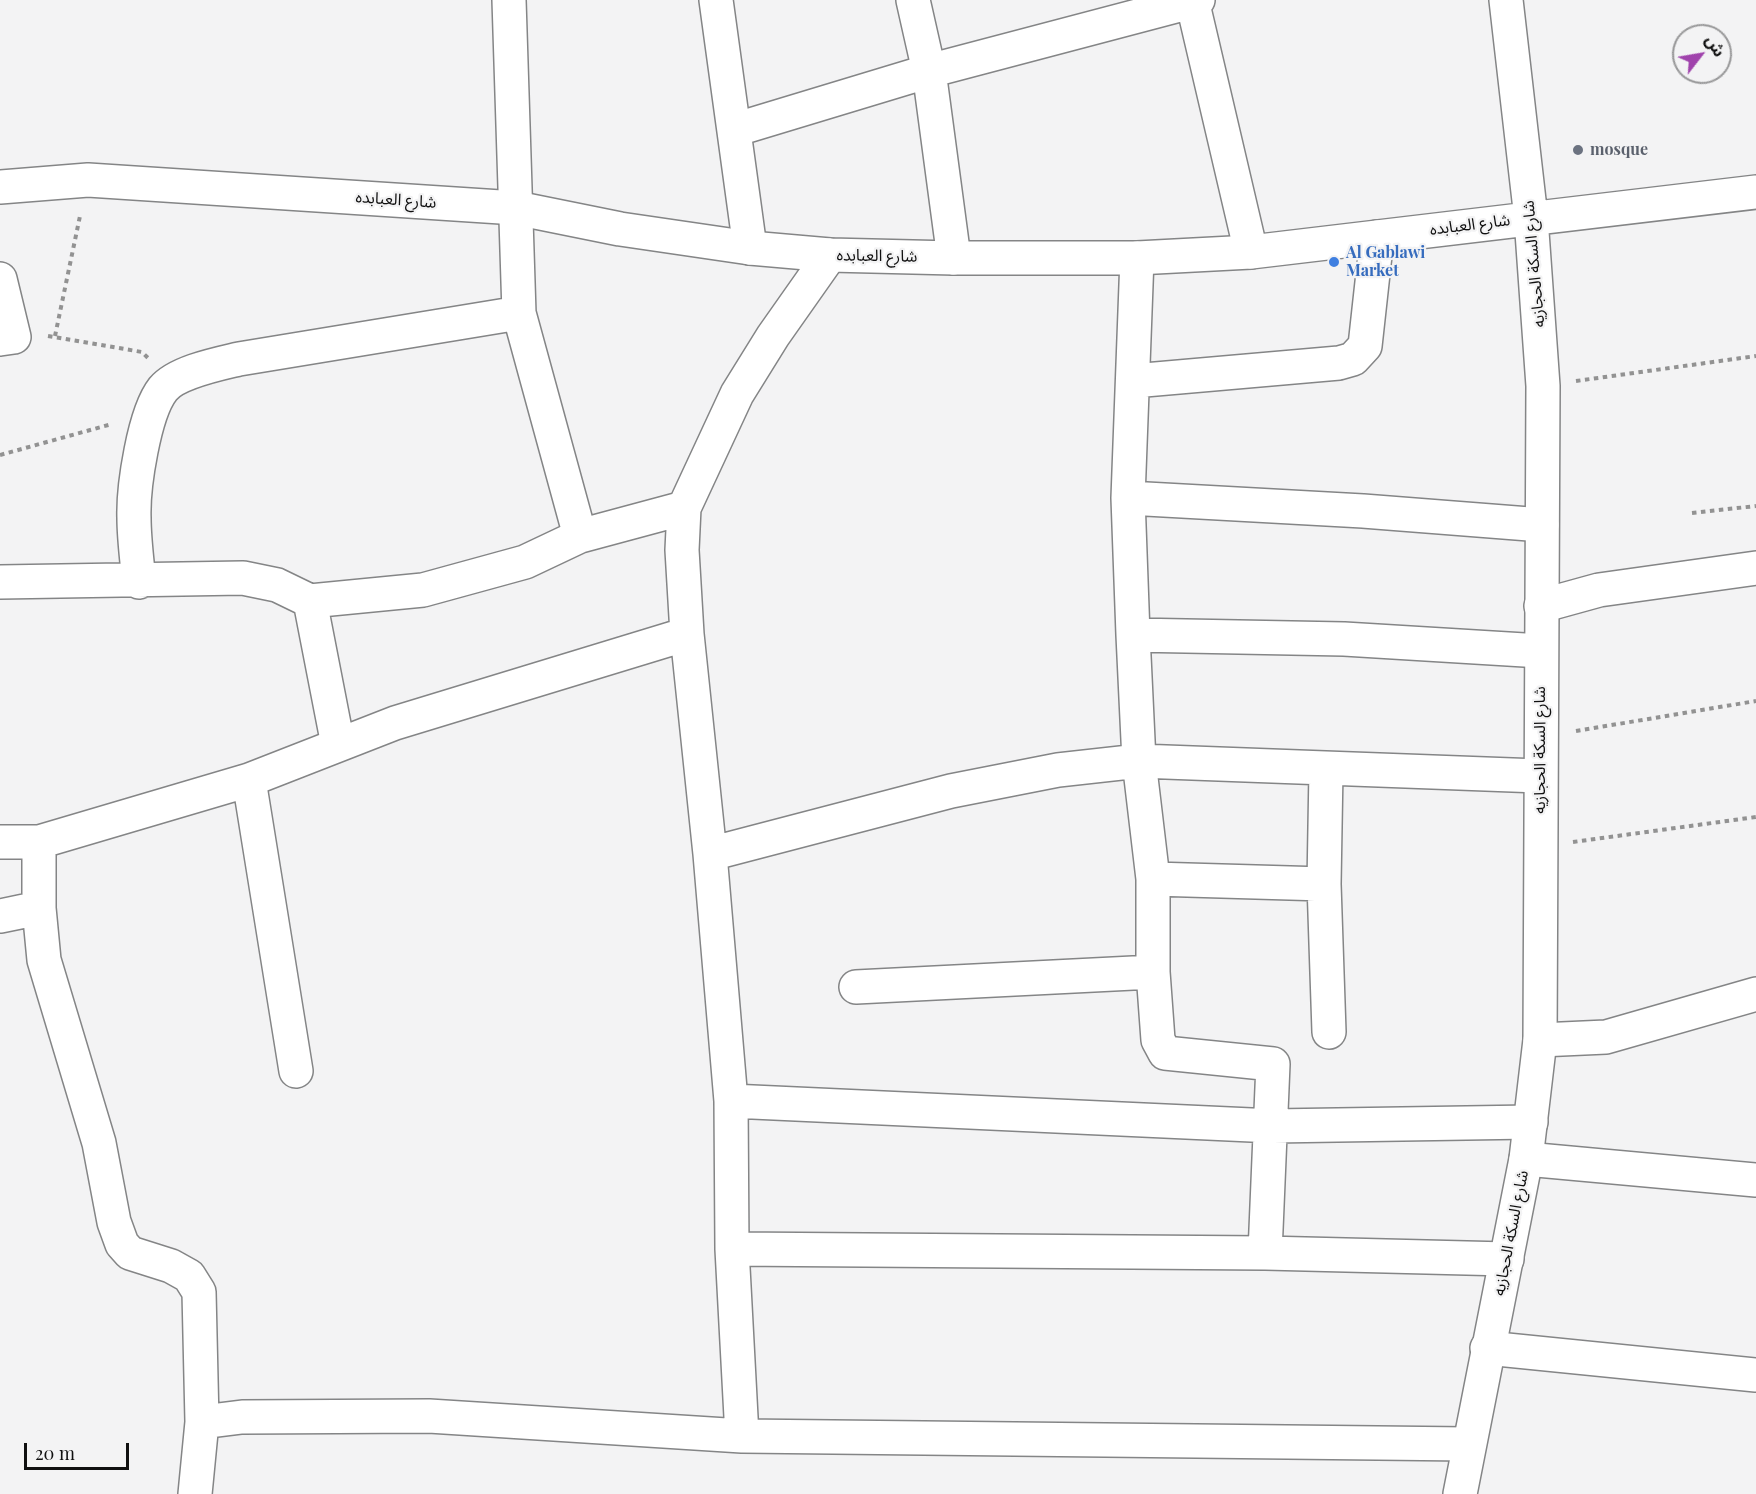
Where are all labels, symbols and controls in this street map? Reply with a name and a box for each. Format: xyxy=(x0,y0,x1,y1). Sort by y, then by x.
north arrow xyxy=(1672,24,1732,84)
text: ش xyxy=(1701,31,1731,60)
place label: mosque xyxy=(1590,140,1648,160)
marker: mosque xyxy=(1571,143,1585,157)
street label: شارع العبابده xyxy=(355,188,437,212)
street label: شارع السكة الحجازيه xyxy=(1519,200,1549,328)
street label: شارع العبابده xyxy=(1429,211,1511,239)
place label: Al Gablawi Market xyxy=(1346,243,1425,281)
street label: شارع العبابده xyxy=(836,246,918,266)
marker: Al Gablawi Market xyxy=(1327,255,1341,269)
street label: شارع السكة الحجازيه xyxy=(1530,686,1550,814)
street label: شارع السكة الحجازيه xyxy=(1489,1169,1533,1297)
scale bar xyxy=(27,1431,132,1469)
text: 20 m xyxy=(35,1441,75,1465)

